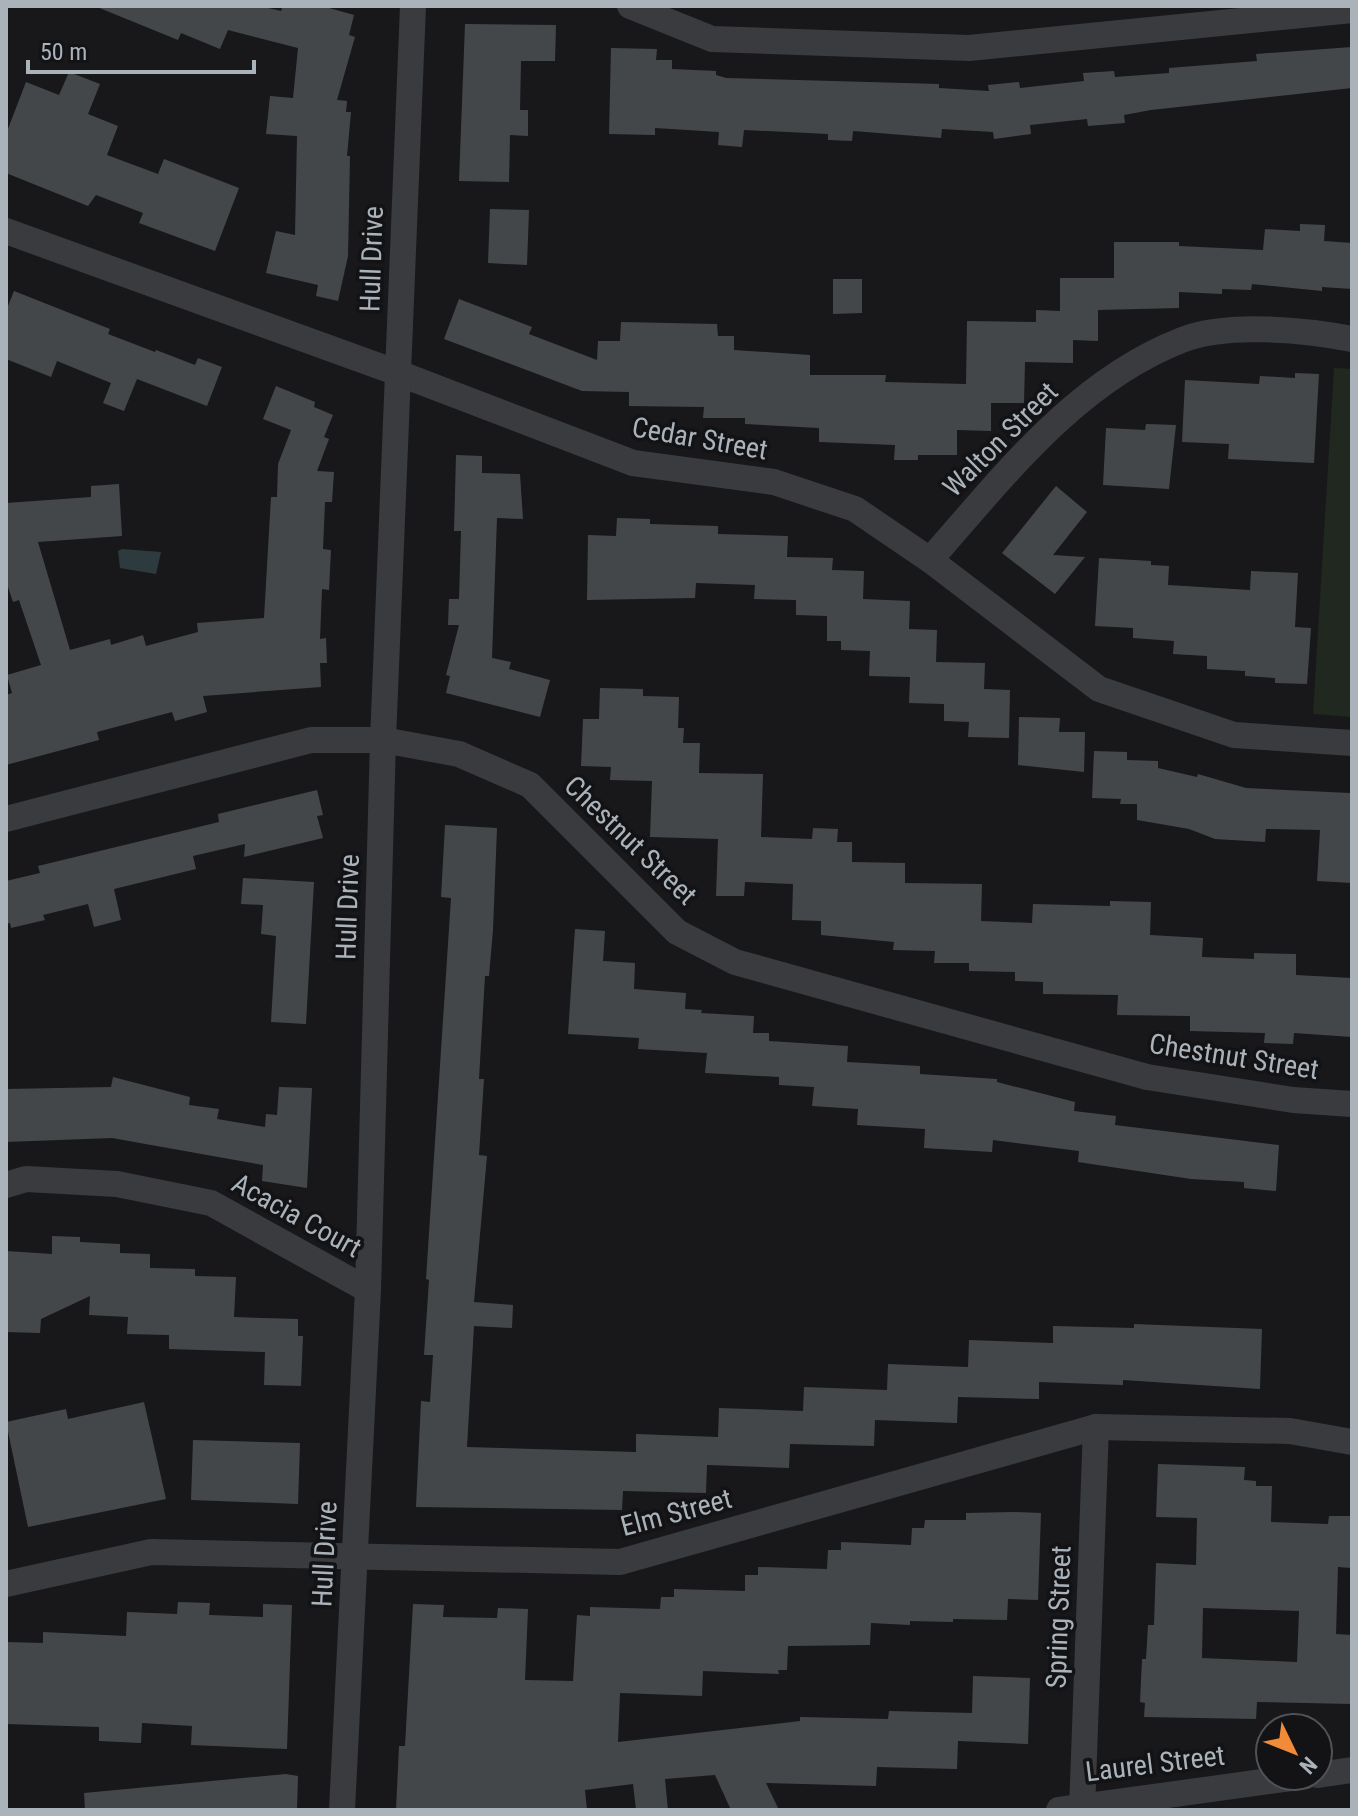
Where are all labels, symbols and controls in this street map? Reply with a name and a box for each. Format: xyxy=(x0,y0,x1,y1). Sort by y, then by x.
scale bar xyxy=(28,24,254,74)
text: 50 m xyxy=(40,38,87,66)
street label: Hull Drive xyxy=(353,205,390,313)
street label: Walton Street xyxy=(936,375,1064,503)
street label: Cedar Street xyxy=(630,410,770,467)
street label: Chestnut Street xyxy=(558,769,704,912)
street label: Hull Drive xyxy=(329,853,366,961)
street label: Chestnut Street xyxy=(1147,1027,1321,1086)
street label: Acacia Court xyxy=(226,1166,367,1264)
street label: Elm Street xyxy=(617,1482,735,1543)
street label: Hull Drive xyxy=(305,1500,344,1608)
street label: Spring Street xyxy=(1040,1545,1077,1689)
north arrow xyxy=(1254,1712,1334,1792)
street label: Laurel Street xyxy=(1084,1739,1227,1788)
text: N xyxy=(1295,1752,1322,1779)

